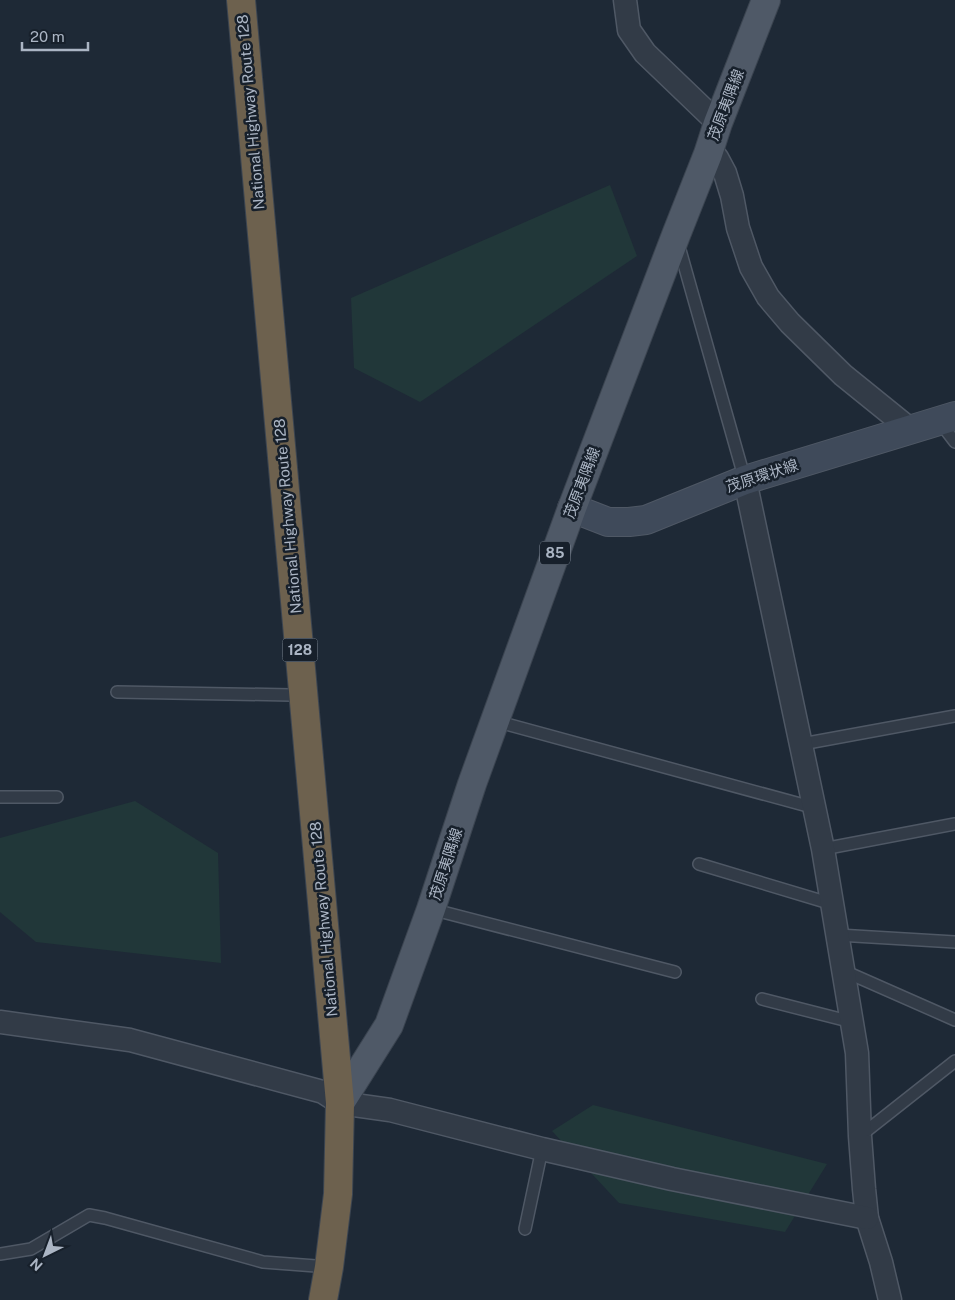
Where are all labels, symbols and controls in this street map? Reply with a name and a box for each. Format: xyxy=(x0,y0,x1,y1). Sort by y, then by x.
street label: National Highway Route 128 xyxy=(233,14,268,210)
scale bar xyxy=(22,20,89,52)
text: 20 m xyxy=(30,28,65,45)
street label: 茂原夷隅線 xyxy=(704,67,747,143)
street label: National Highway Route 128 xyxy=(270,418,305,614)
street label: 茂原夷隅線 xyxy=(560,445,603,521)
street label: 茂原環状線 xyxy=(724,456,800,495)
road number: 85 xyxy=(540,542,570,564)
road number: 128 xyxy=(282,638,318,662)
street label: National Highway Route 128 xyxy=(306,821,341,1017)
street label: 茂原夷隅線 xyxy=(426,826,465,902)
north arrow xyxy=(20,1230,70,1280)
text: N xyxy=(27,1255,46,1274)

